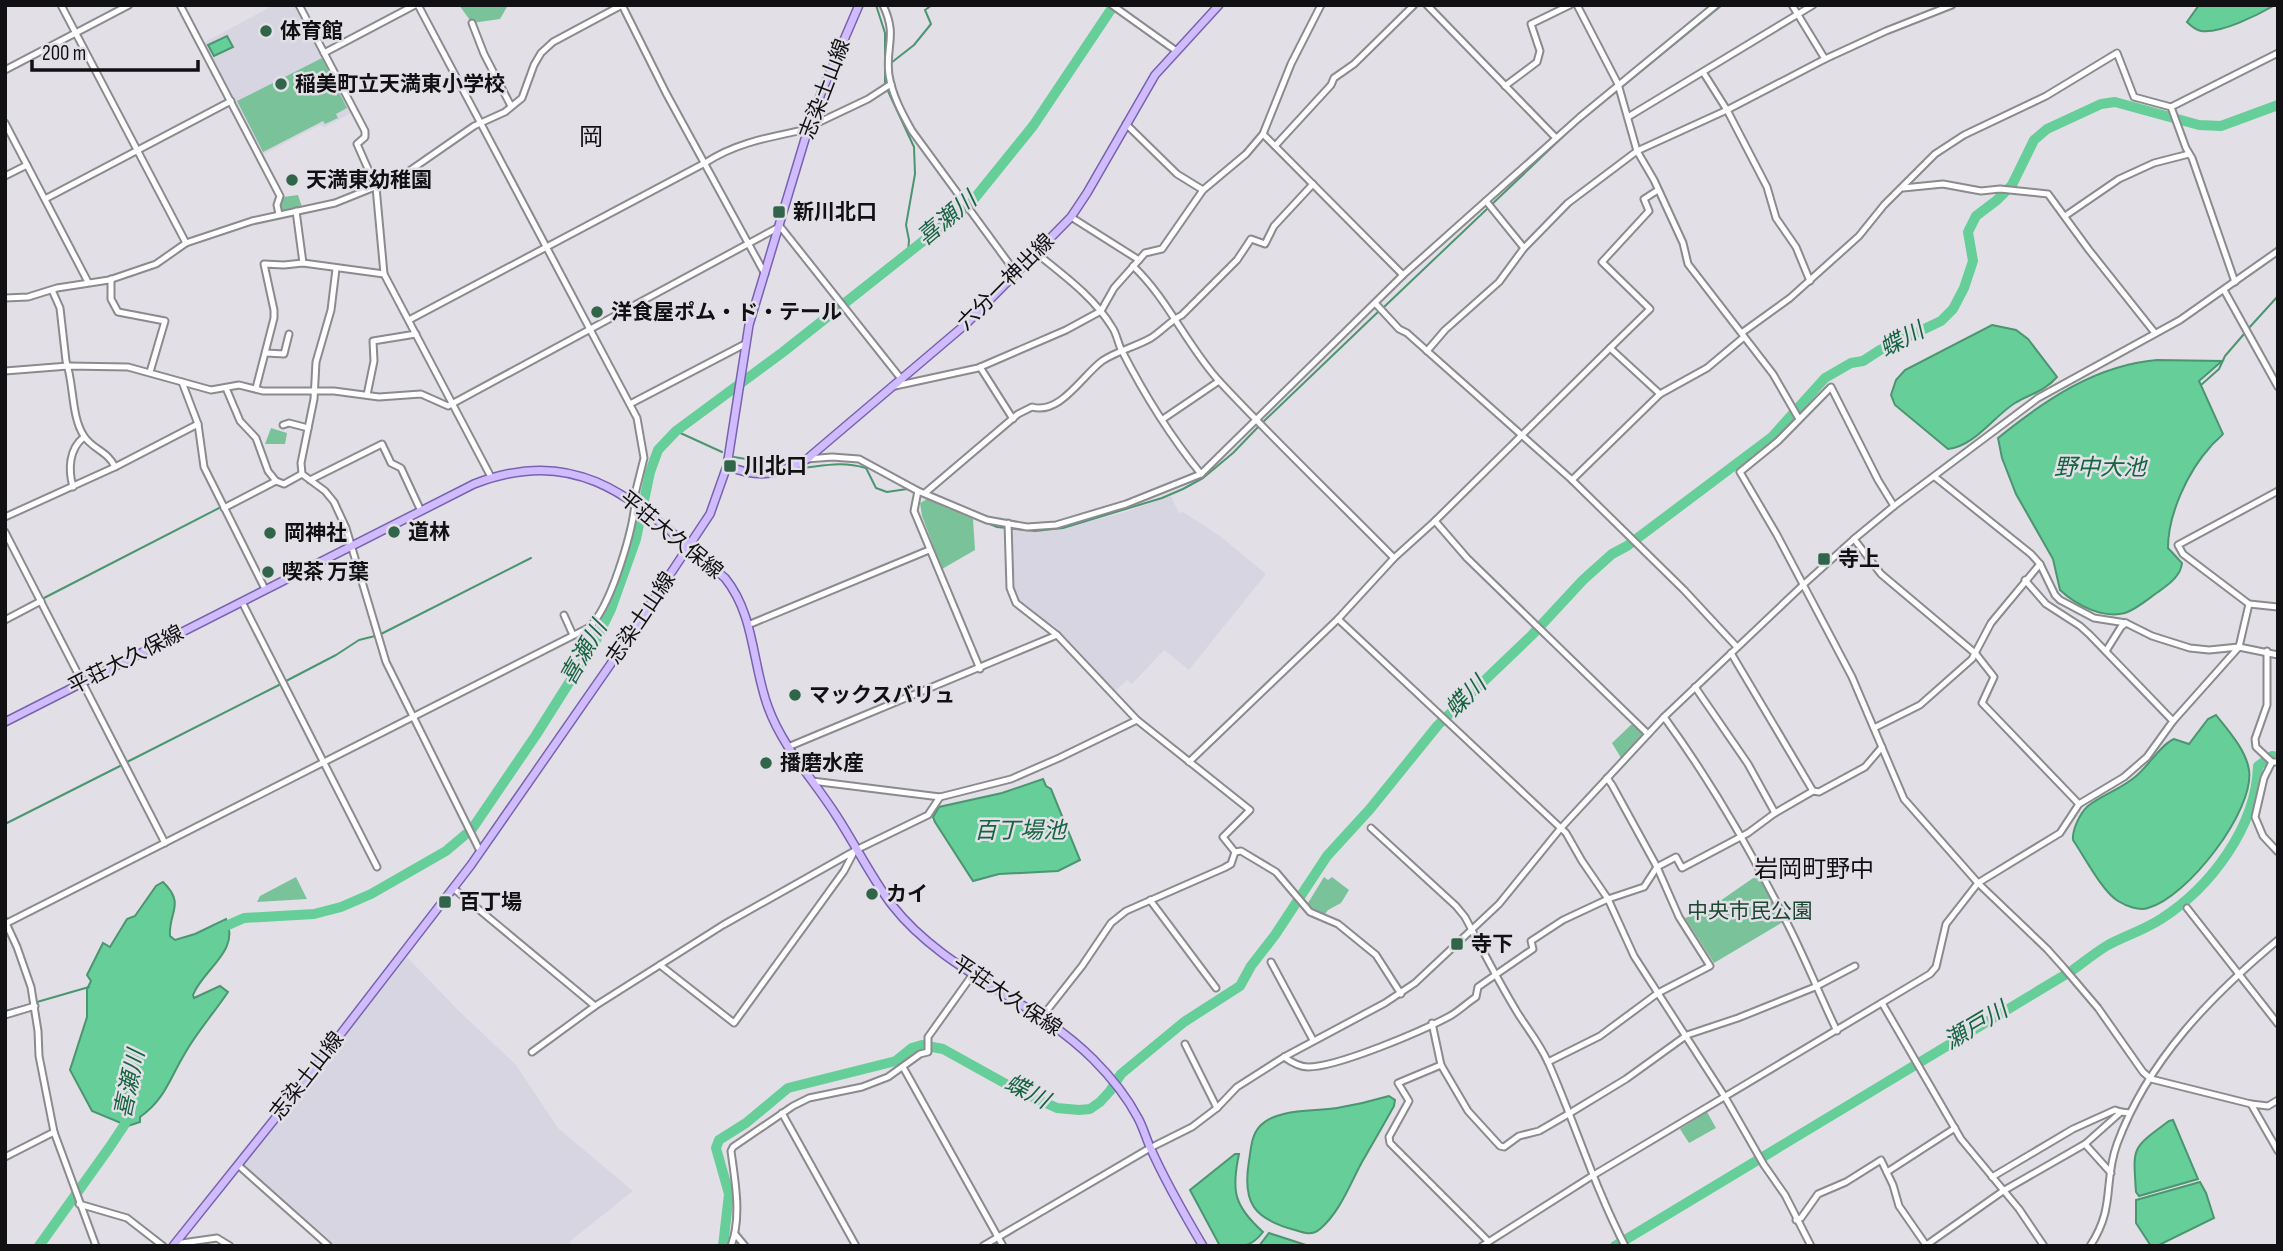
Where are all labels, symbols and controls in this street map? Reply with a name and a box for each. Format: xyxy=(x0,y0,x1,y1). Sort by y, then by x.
place label: 体育館 xyxy=(280,19,343,44)
marker: 体育館 xyxy=(258,23,274,39)
scale bar xyxy=(32,28,198,72)
street label: 志染土山線 xyxy=(795,36,855,142)
text: 200 m xyxy=(42,41,86,66)
place label: 稲美町立天満東小学校 xyxy=(295,72,505,97)
marker: 稲美町立天満東小学校 xyxy=(273,76,289,92)
district label: 岡 xyxy=(579,123,603,152)
place label: 天満東幼稚園 xyxy=(306,168,432,193)
marker: 天満東幼稚園 xyxy=(284,172,300,188)
water label: 喜瀬川 xyxy=(912,184,985,252)
place label: 新川北口 xyxy=(793,200,877,225)
marker: 新川北口 xyxy=(771,204,787,220)
street label: 六分一神出線 xyxy=(953,229,1059,335)
place label: 洋食屋ポム・ド・テール xyxy=(611,300,842,325)
marker: 洋食屋ポム・ド・テール xyxy=(589,304,605,320)
water label: 蝶川 xyxy=(1875,315,1932,363)
place label: 川北口 xyxy=(744,454,807,479)
water label: 野中大池 xyxy=(2054,454,2148,482)
marker: 川北口 xyxy=(722,458,738,474)
street label: 平荘大久保線 xyxy=(614,486,728,584)
place label: 道林 xyxy=(408,520,450,545)
place label: 岡神社 xyxy=(284,521,347,546)
marker: 道林 xyxy=(386,524,402,540)
marker: 岡神社 xyxy=(262,525,278,541)
place label: 寺上 xyxy=(1838,547,1880,572)
marker: 寺上 xyxy=(1816,551,1832,567)
place label: 喫茶 万葉 xyxy=(282,560,369,585)
marker: 喫茶 万葉 xyxy=(260,564,276,580)
street label: 志染土山線 xyxy=(601,567,681,669)
water label: 喜瀬川 xyxy=(555,614,615,690)
street label: 平荘大久保線 xyxy=(64,620,188,700)
water label: 蝶川 xyxy=(1440,669,1494,723)
place label: マックスバリュ xyxy=(809,683,955,708)
marker: マックスバリュ xyxy=(787,687,803,703)
place label: 播磨水産 xyxy=(780,751,864,776)
marker: 播磨水産 xyxy=(758,755,774,771)
water label: 百丁場池 xyxy=(974,817,1068,845)
district label: 岩岡町野中 xyxy=(1754,855,1874,884)
place label: カイ xyxy=(886,882,928,907)
marker: カイ xyxy=(864,886,880,902)
place label: 百丁場 xyxy=(459,890,522,915)
marker: 百丁場 xyxy=(437,894,453,910)
park label: 中央市民公園 xyxy=(1687,899,1813,924)
place label: 寺下 xyxy=(1471,932,1513,957)
marker: 寺下 xyxy=(1449,936,1465,952)
street label: 平荘大久保線 xyxy=(948,950,1066,1042)
water label: 瀬戸川 xyxy=(1939,995,2015,1056)
street label: 志染土山線 xyxy=(265,1027,349,1125)
water label: 喜瀬川 xyxy=(109,1044,151,1121)
water label: 蝶川 xyxy=(1000,1069,1057,1116)

